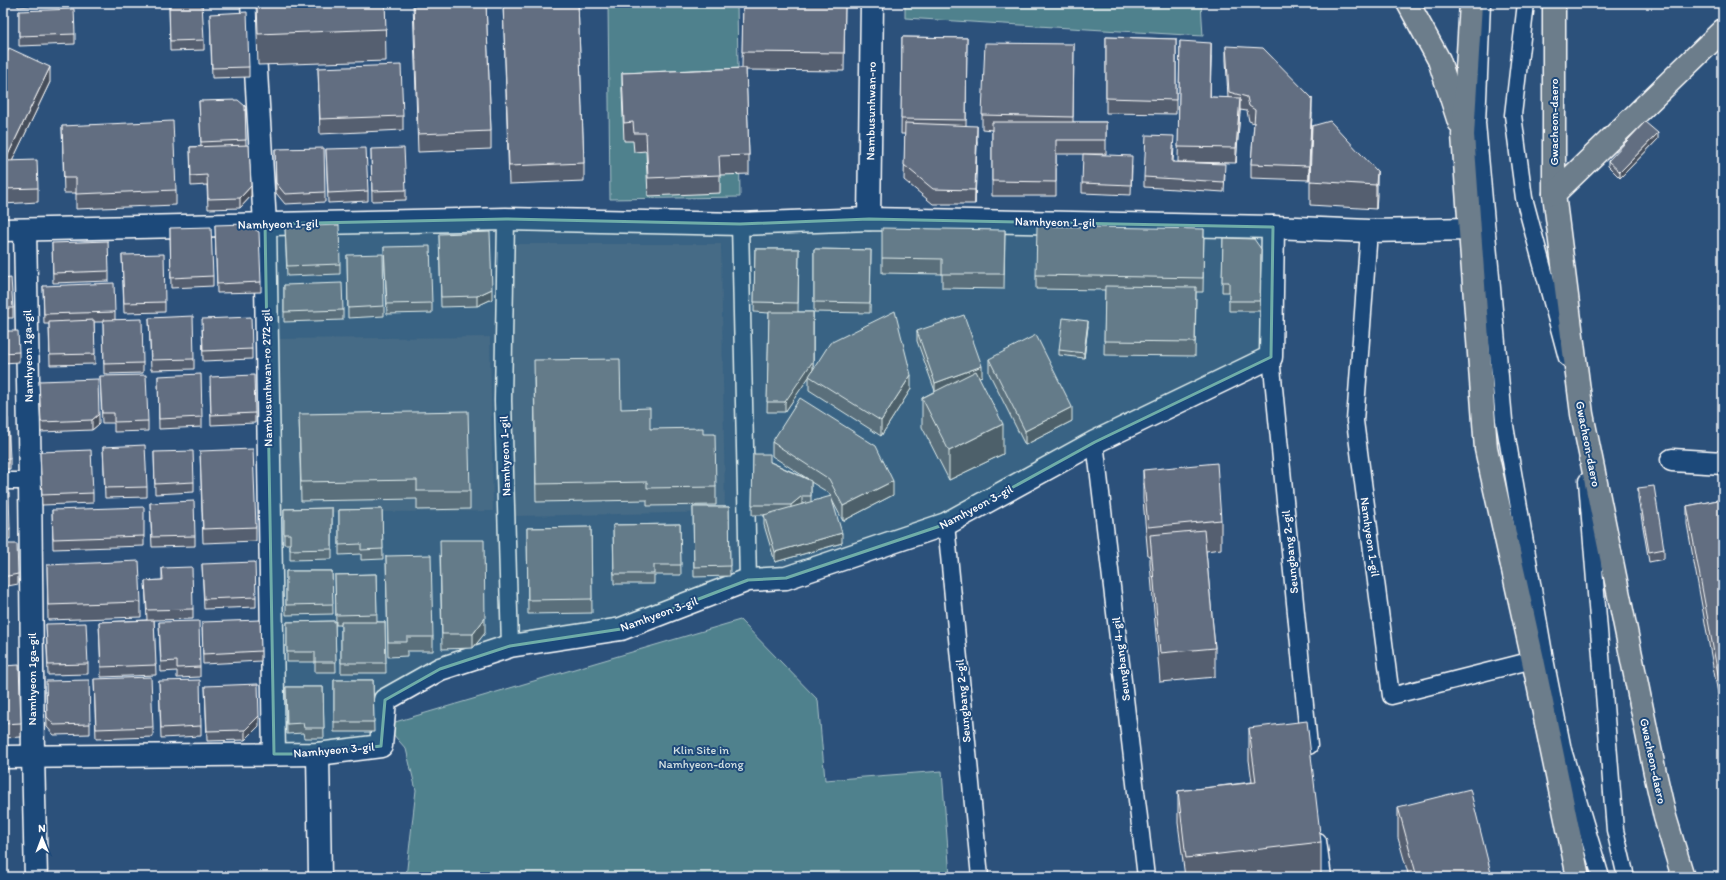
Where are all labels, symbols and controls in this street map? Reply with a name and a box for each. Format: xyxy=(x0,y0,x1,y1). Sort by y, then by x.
street label: Nambusunhwan-ro xyxy=(863,61,879,161)
street label: Gwacheon-daero xyxy=(1547,78,1561,166)
street label: Namhyeon 1-gil xyxy=(1015,214,1096,230)
street label: Namhyeon 1-gil xyxy=(238,216,319,232)
street label: Namhyeon 1ga-gil xyxy=(20,309,36,403)
street label: Nambusunhwan-ro 272-gil xyxy=(259,309,275,447)
street label: Gwacheon-daero xyxy=(1573,400,1603,488)
street label: Namhyeon 1-gil xyxy=(497,415,513,496)
street label: Namhyeon 3-gil xyxy=(937,481,1016,532)
street label: Namhyeon 1-gil xyxy=(1357,496,1383,578)
street label: Seungbang 2-gil xyxy=(1279,509,1301,594)
street label: Namhyeon 3-gil xyxy=(618,593,700,635)
street label: Seungbang 4-gil xyxy=(1109,616,1133,702)
street label: Namhyeon 1ga-gil xyxy=(25,632,39,725)
street label: Seungbang 2-gil xyxy=(952,658,974,743)
street label: Gwacheon-daero xyxy=(1637,717,1669,805)
street label: Namhyeon 3-gil xyxy=(293,739,376,761)
park label: Klin Site in Namhyeon-dong xyxy=(658,743,744,771)
north arrow xyxy=(22,818,62,858)
text: N xyxy=(38,822,46,835)

